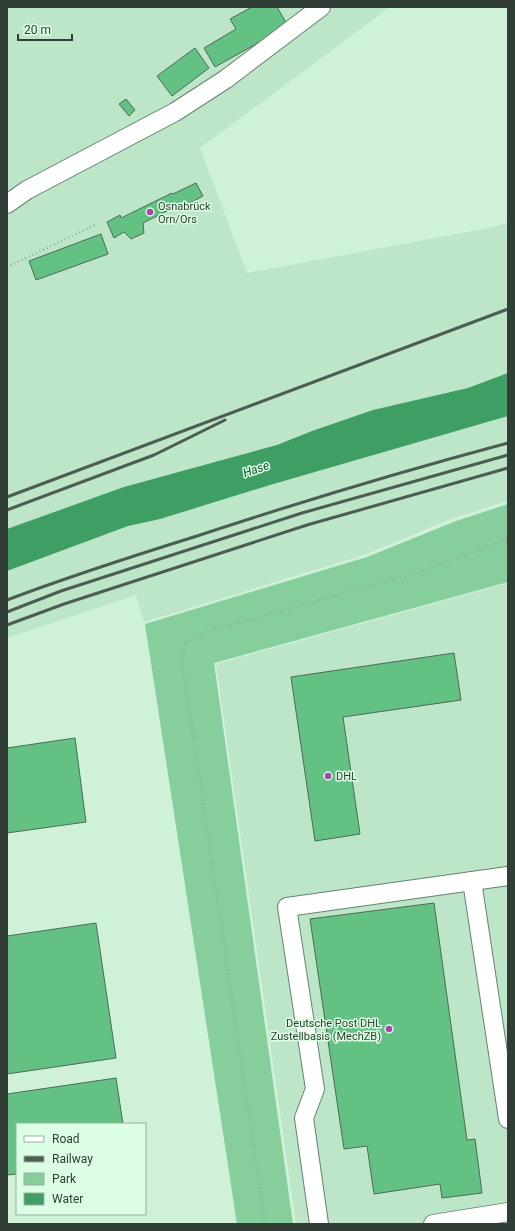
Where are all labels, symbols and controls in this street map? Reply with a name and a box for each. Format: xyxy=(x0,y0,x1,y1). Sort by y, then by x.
scale bar xyxy=(18,16,72,42)
text: 20 m xyxy=(24,23,51,37)
place label: Osnabrück Orn/Ors xyxy=(158,200,211,226)
marker: Osnabrück Orn/Ors xyxy=(145,207,155,217)
water label: Hase xyxy=(241,458,271,480)
place label: DHL xyxy=(336,770,357,783)
marker: DHL xyxy=(323,771,333,781)
place label: Deutsche Post DHL Zustellbasis (MechZB) xyxy=(271,1017,381,1043)
marker: Deutsche Post DHL Zustellbasis (MechZB) xyxy=(384,1024,394,1034)
legend xyxy=(16,1123,146,1215)
text: Road xyxy=(52,1132,80,1146)
text: Railway xyxy=(52,1152,93,1166)
text: Park xyxy=(52,1172,77,1186)
text: Water xyxy=(52,1192,83,1206)

